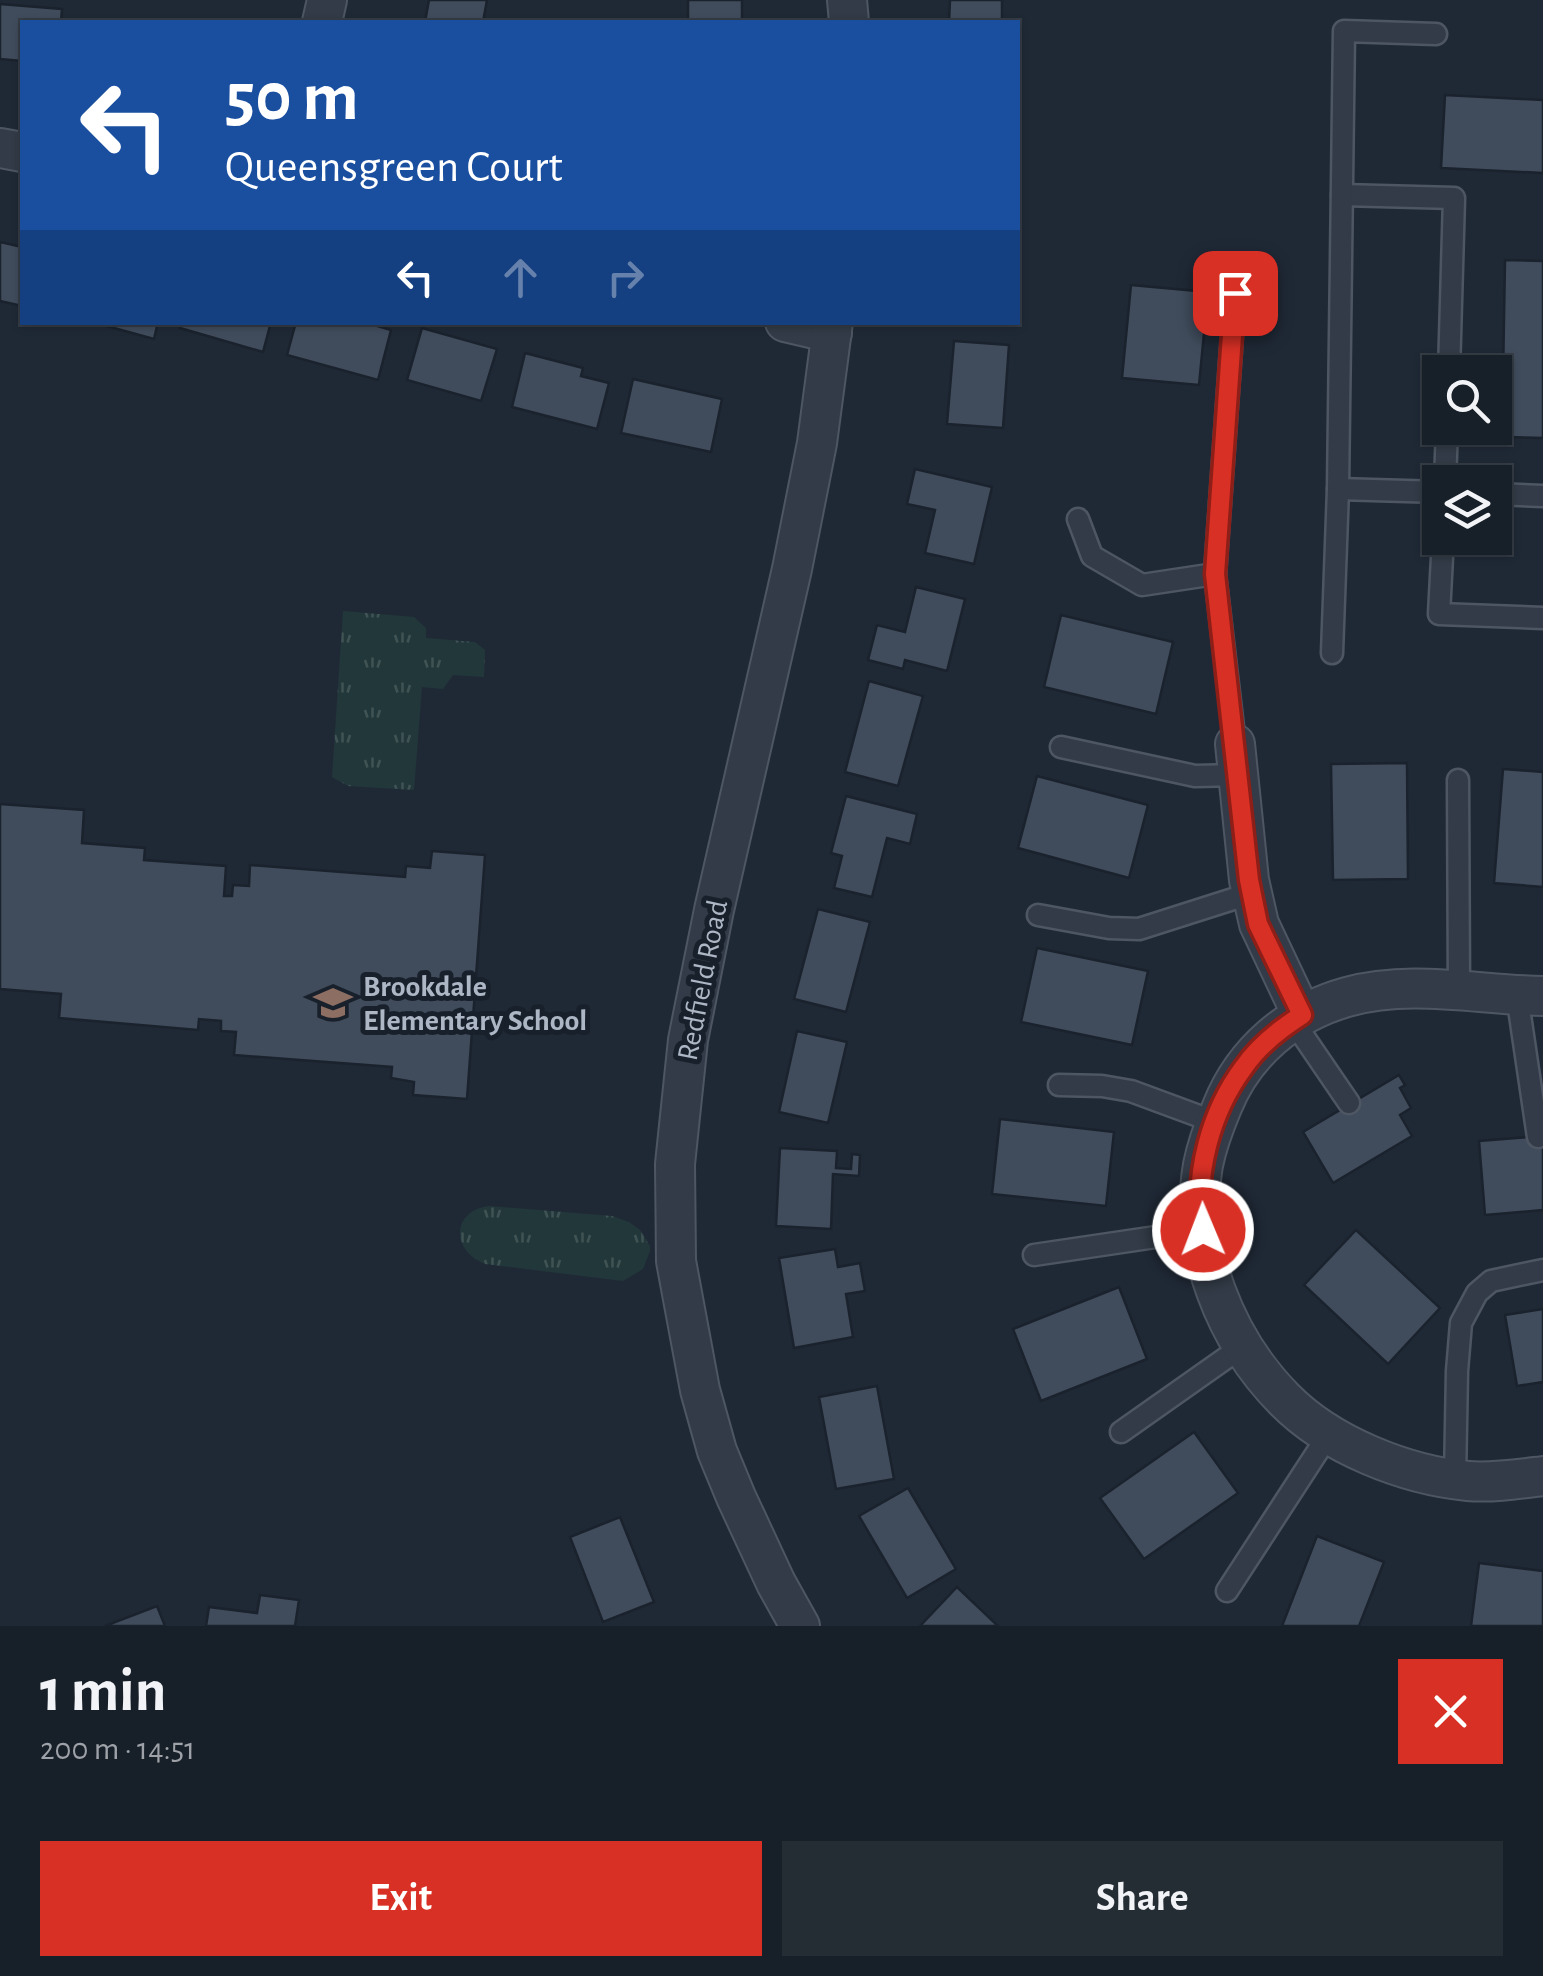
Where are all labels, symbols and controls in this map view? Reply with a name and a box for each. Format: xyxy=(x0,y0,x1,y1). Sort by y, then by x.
icon: left xyxy=(60,60,190,190)
text: 50 m xyxy=(225,63,359,133)
text: Queensgreen Court xyxy=(225,145,563,190)
icon: left xyxy=(388,250,443,305)
icon: ahead xyxy=(493,250,548,305)
icon: right xyxy=(598,250,653,305)
pin xyxy=(1193,251,1278,336)
icon: arrive xyxy=(1208,266,1263,321)
map controls xyxy=(1422,355,1512,555)
button: search xyxy=(1422,355,1512,445)
button: layers xyxy=(1422,465,1512,555)
street label: Redfield Road xyxy=(673,897,733,1063)
place label: Brookdale Elementary School xyxy=(363,972,587,1036)
school or university icon: Brookdale Elementary School xyxy=(312,982,354,1024)
position arrow xyxy=(1151,1178,1255,1282)
button: close xyxy=(1398,1659,1503,1764)
text: 1 min xyxy=(40,1662,166,1722)
text: 200 m · 14:51 xyxy=(40,1733,195,1765)
button: Exit xyxy=(40,1841,762,1956)
button: Share xyxy=(782,1841,1503,1956)

